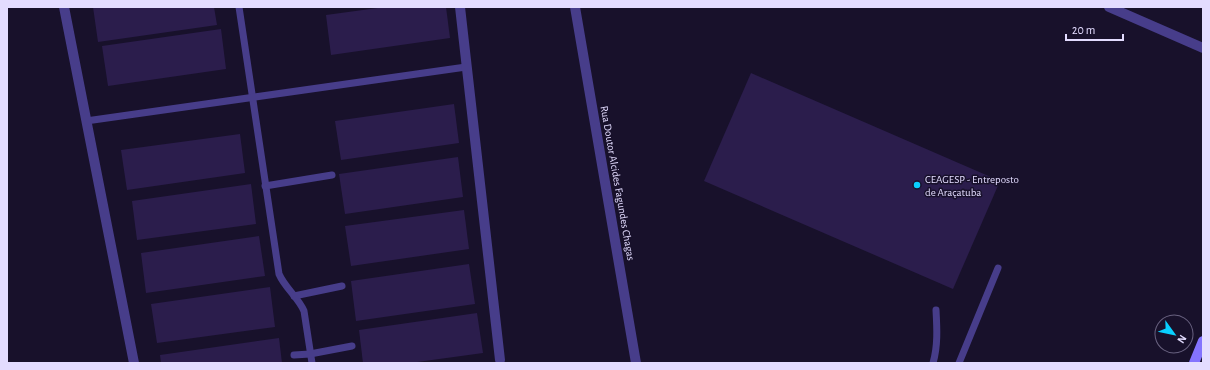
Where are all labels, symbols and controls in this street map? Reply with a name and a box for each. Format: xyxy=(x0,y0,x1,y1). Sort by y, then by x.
scale bar xyxy=(1066,16,1123,42)
text: 20 m xyxy=(1072,24,1095,36)
street label: Rua Doutor Alcides Fagundes Chagas xyxy=(598,105,637,261)
place label: CEAGESP - Entreposto de Araçatuba xyxy=(925,174,1019,198)
marker: CEAGESP - Entreposto de Araçatuba xyxy=(912,180,922,190)
north arrow xyxy=(1154,314,1194,354)
text: N xyxy=(1175,333,1189,345)

